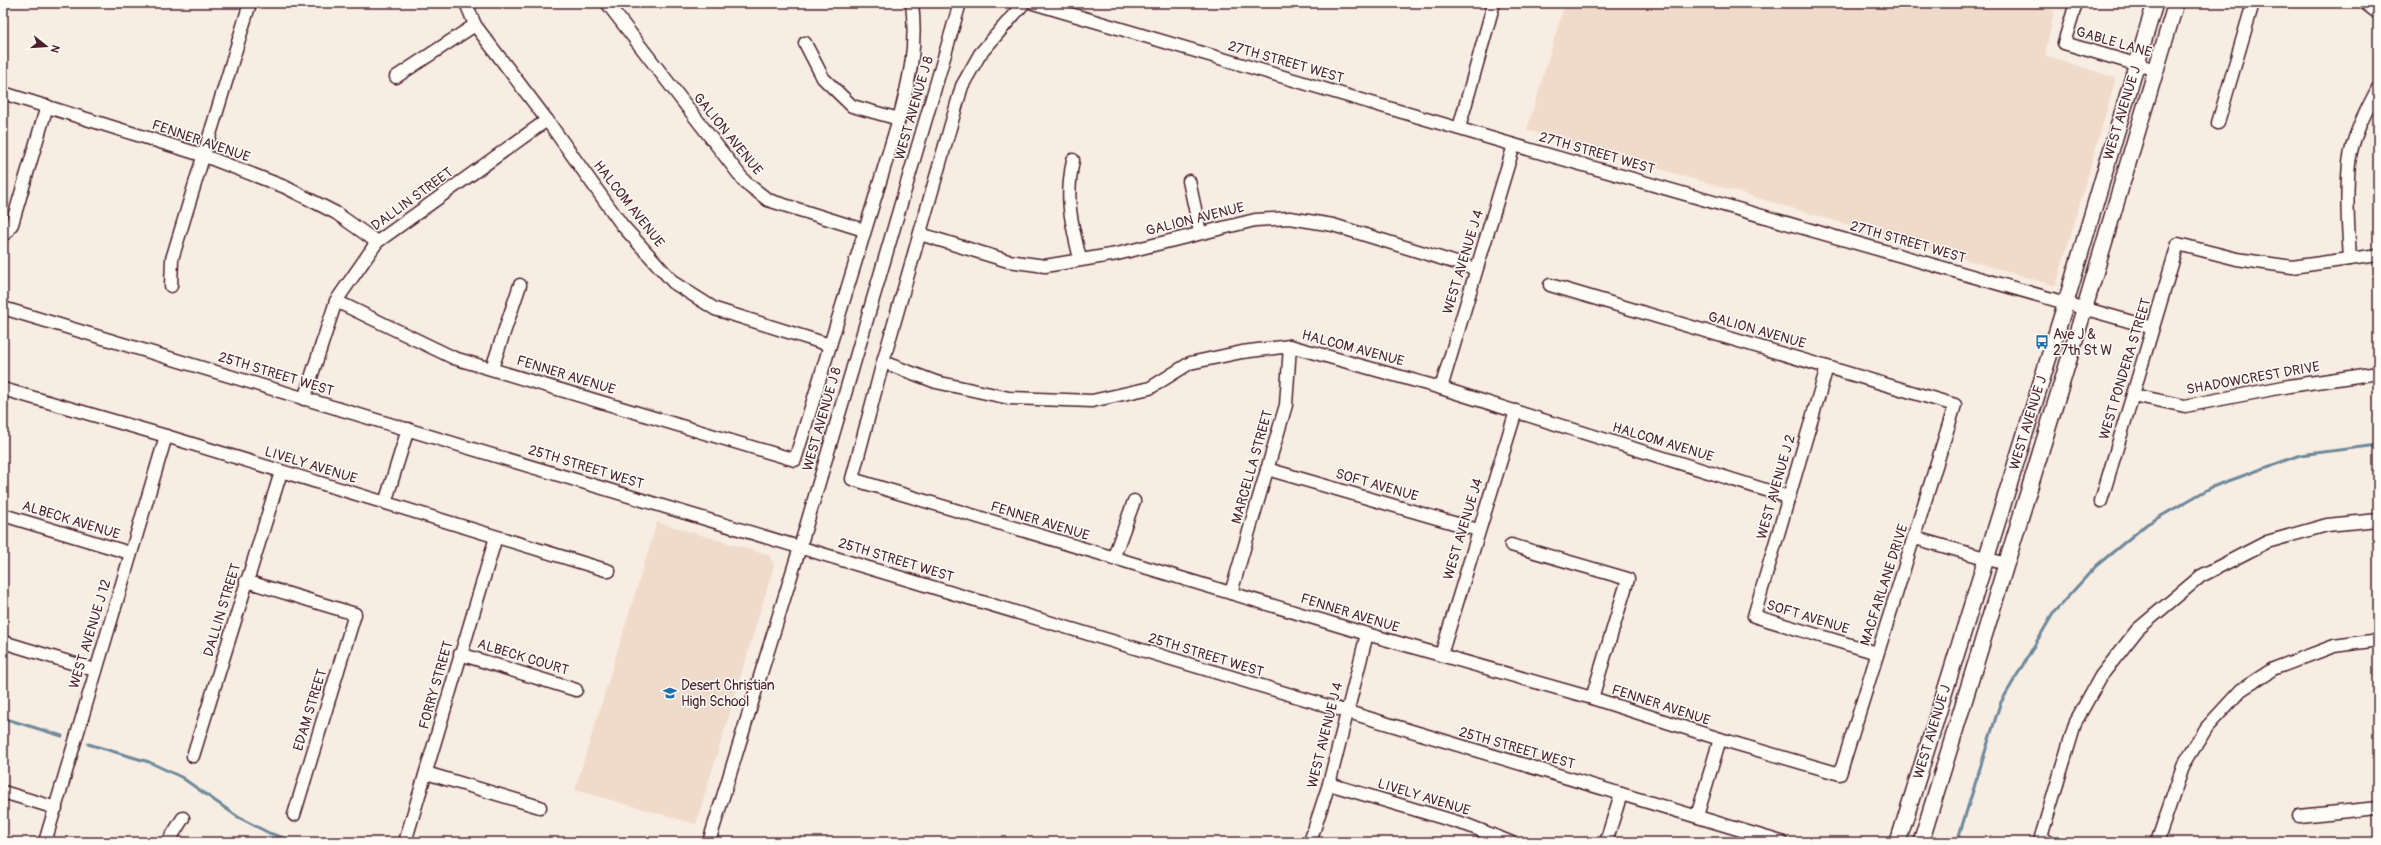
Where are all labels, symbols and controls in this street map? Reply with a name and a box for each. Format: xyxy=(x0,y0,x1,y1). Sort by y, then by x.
street label: GABLE LANE xyxy=(2074,23,2154,61)
north arrow xyxy=(26,26,66,66)
street label: 27TH STREET WEST xyxy=(1226,37,1346,87)
text: N xyxy=(48,43,62,55)
street label: WEST AVENUE J 8 xyxy=(891,54,937,162)
street label: WEST AVENUE J xyxy=(2100,64,2144,162)
street label: GALION AVENUE xyxy=(690,89,766,179)
street label: FENNER AVENUE xyxy=(150,116,252,166)
street label: 27TH STREET WEST xyxy=(1537,128,1657,178)
street label: HALCOM AVENUE xyxy=(590,157,668,251)
street label: DALLIN STREET xyxy=(368,164,456,234)
street label: GALION AVENUE xyxy=(1144,199,1246,239)
street label: WEST AVENUE J 4 xyxy=(1439,208,1487,316)
street label: 27TH STREET WEST xyxy=(1848,217,1968,267)
street label: WEST PONDERA STREET xyxy=(2095,296,2155,442)
street label: GALION AVENUE xyxy=(1706,308,1808,352)
street label: HALCOM AVENUE xyxy=(1300,326,1406,370)
place label: Ave J & 27th St W xyxy=(2053,326,2112,359)
bus stop icon: Ave J & 27th St W xyxy=(2034,334,2050,350)
street label: 25TH STREET WEST xyxy=(216,348,336,400)
street label: FENNER AVENUE xyxy=(514,352,618,398)
street label: SHADOWCREST DRIVE xyxy=(2185,358,2321,398)
street label: WEST AVENUE J 8 xyxy=(799,365,845,473)
street label: WEST AVENUE J xyxy=(2006,374,2050,472)
street label: MARCELLA STREET xyxy=(1228,408,1276,526)
street label: HALCOM AVENUE xyxy=(1610,418,1716,466)
street label: WEST AVENUE J 2 xyxy=(1753,433,1799,541)
street label: 25TH STREET WEST xyxy=(526,441,646,493)
street label: LIVELY AVENUE xyxy=(263,443,359,487)
street label: SOFT AVENUE xyxy=(1334,465,1420,505)
street label: WEST AVENUE J4 xyxy=(1439,476,1487,582)
street label: ALBECK AVENUE xyxy=(20,497,122,543)
street label: FENNER AVENUE xyxy=(988,498,1092,544)
street label: MACFARLANE DRIVE xyxy=(1856,522,1912,648)
street label: 25TH STREET WEST xyxy=(836,534,956,586)
street label: DALLIN STREET xyxy=(200,561,244,659)
street label: WEST AVENUE J 12 xyxy=(65,577,115,691)
street label: FENNER AVENUE xyxy=(1298,590,1402,636)
street label: SOFT AVENUE xyxy=(1765,596,1851,638)
street label: 25TH STREET WEST xyxy=(1146,629,1266,681)
street label: ALBECK COURT xyxy=(475,635,571,679)
street label: FORRY STREET xyxy=(415,639,457,731)
street label: EDAM STREET xyxy=(289,667,331,753)
place label: Desert Christian High School xyxy=(681,677,775,710)
street label: WEST AVENUE J 4 xyxy=(1304,680,1346,790)
street label: FENNER AVENUE xyxy=(1610,681,1712,729)
street label: WEST AVENUE J xyxy=(1910,683,1954,781)
school or university icon: Desert Christian High School xyxy=(662,685,678,701)
street label: 25TH STREET WEST xyxy=(1457,723,1577,773)
street label: LIVELY AVENUE xyxy=(1376,775,1472,819)

